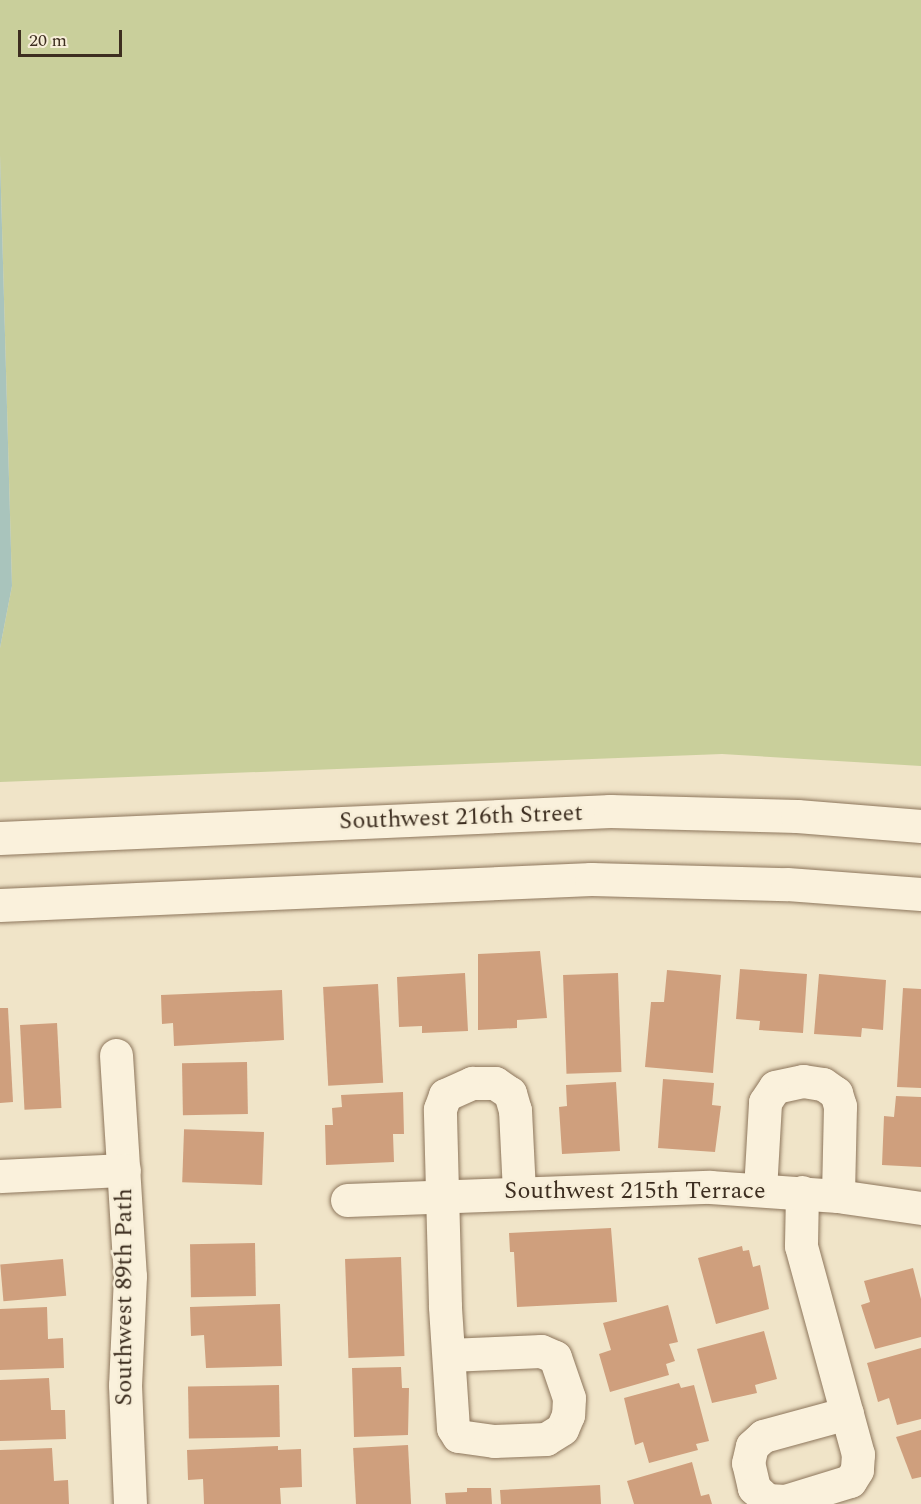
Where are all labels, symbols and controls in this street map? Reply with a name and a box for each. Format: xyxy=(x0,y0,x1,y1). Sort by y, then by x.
scale bar xyxy=(21,18,124,56)
text: 20 m xyxy=(29,27,67,54)
street label: Southwest 216th Street xyxy=(339,799,583,837)
street label: Southwest 215th Terrace xyxy=(504,1178,766,1206)
street label: Southwest 89th Path xyxy=(111,1188,139,1406)

